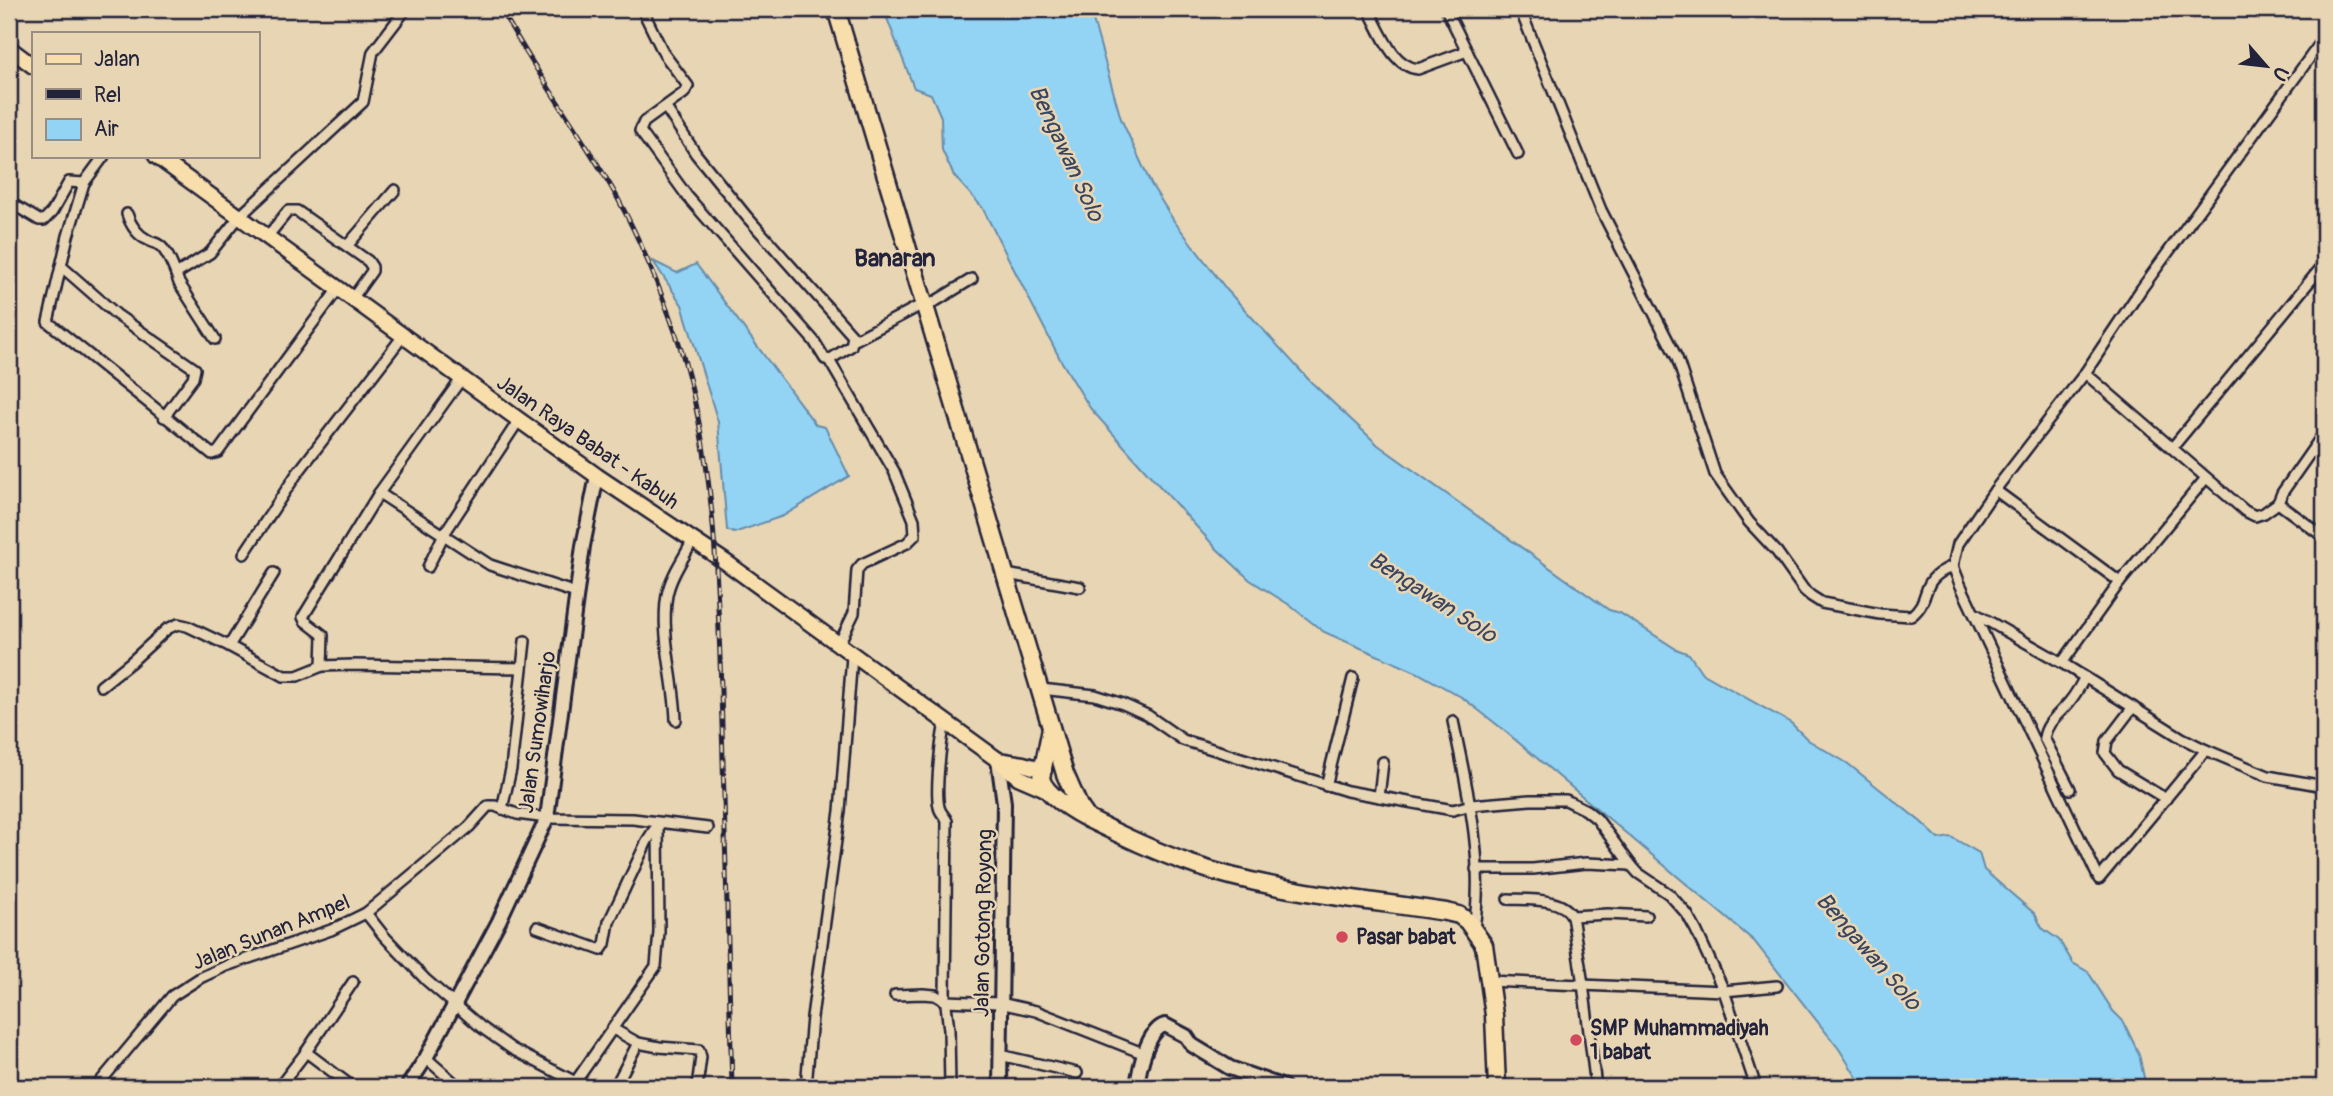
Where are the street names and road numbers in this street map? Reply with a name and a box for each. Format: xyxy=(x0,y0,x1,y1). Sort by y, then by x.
street label: Jalan Raya Babat - Kabuh xyxy=(491,369,684,516)
street label: Jalan Sumowiharjo xyxy=(513,649,562,815)
street label: Jalan Gotong Royong xyxy=(968,829,999,1017)
street label: Jalan Sunan Ampel xyxy=(188,889,354,976)

